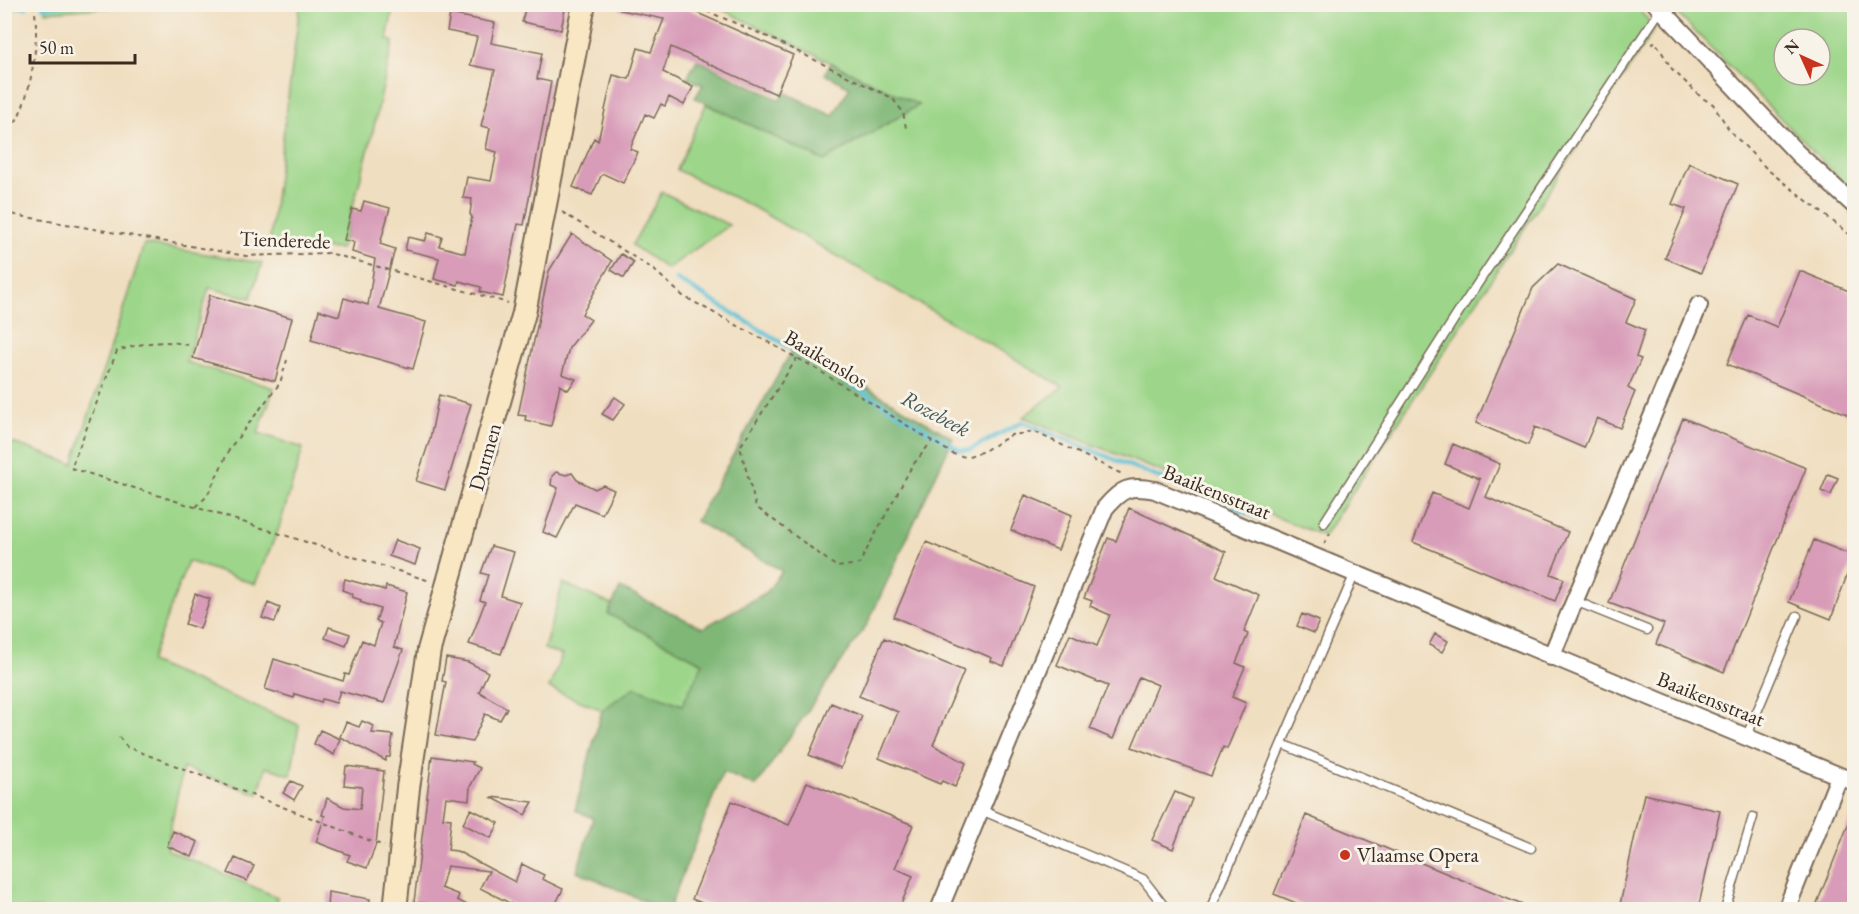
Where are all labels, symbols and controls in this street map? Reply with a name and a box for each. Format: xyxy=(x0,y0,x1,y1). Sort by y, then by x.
scale bar xyxy=(30,27,135,65)
north arrow xyxy=(1772,27,1832,87)
text: N xyxy=(1780,35,1804,59)
text: 50 m xyxy=(39,36,74,59)
street label: Tienderede xyxy=(239,224,331,255)
street label: Baaikenslos xyxy=(780,323,873,394)
water label: Rozebeek xyxy=(896,383,975,444)
street label: Durmen xyxy=(462,420,507,494)
street label: Baaikensstraat xyxy=(1159,458,1275,526)
street label: Baaikensstraat xyxy=(1653,665,1769,733)
place label: Vlaamse Opera xyxy=(1357,841,1480,868)
marker: Vlaamse Opera xyxy=(1338,848,1352,862)

